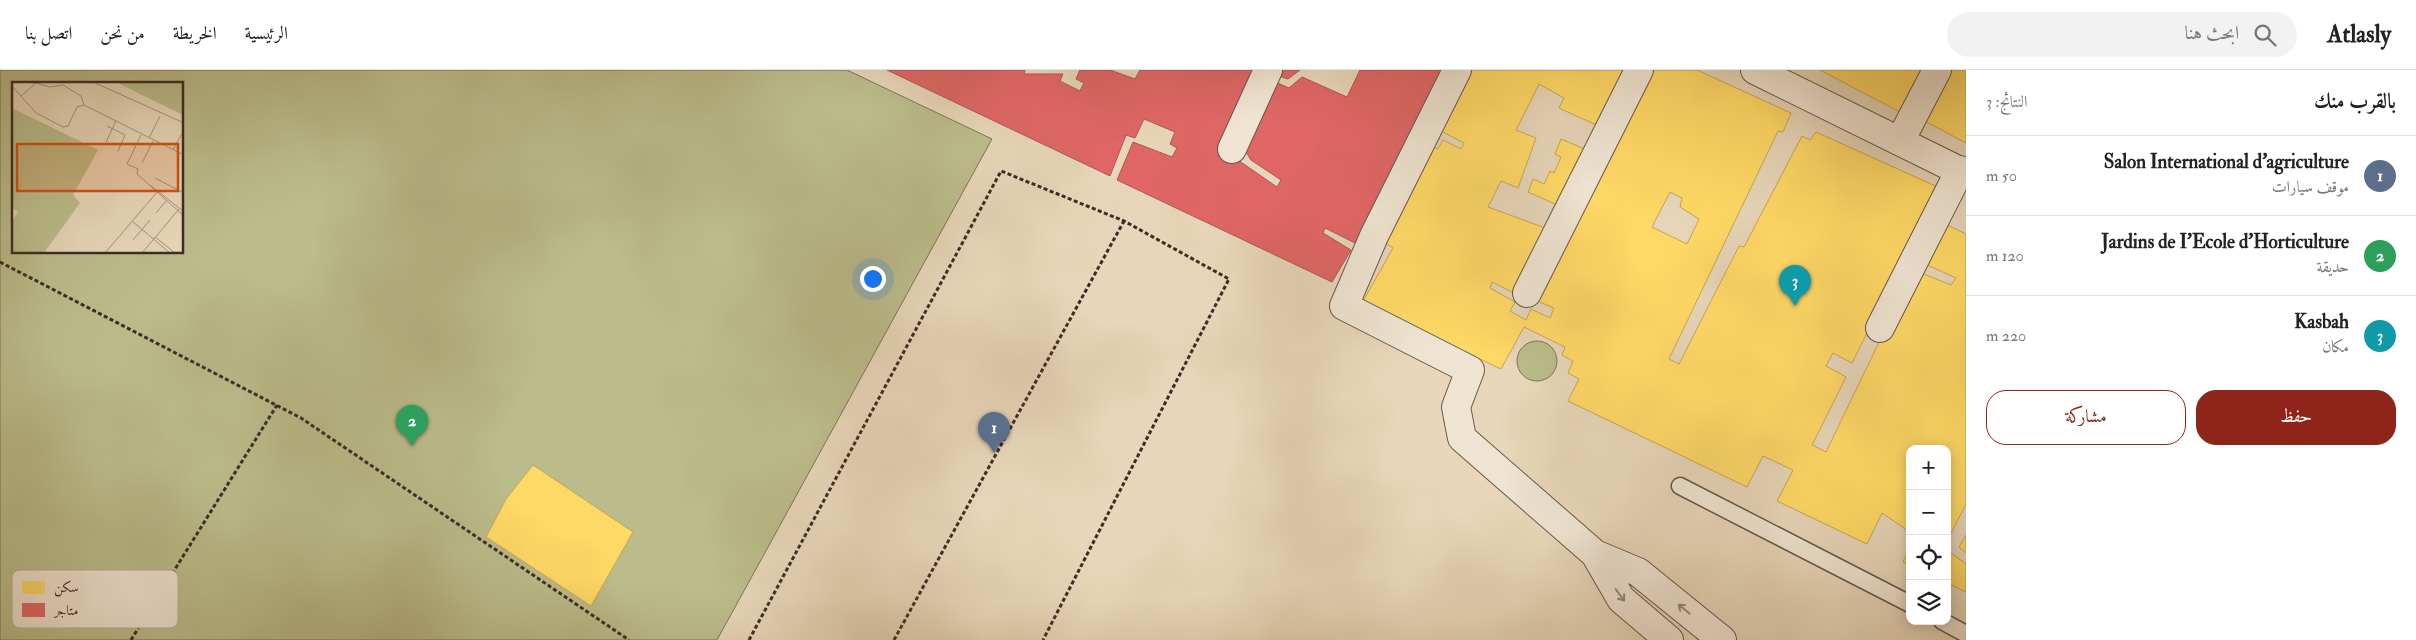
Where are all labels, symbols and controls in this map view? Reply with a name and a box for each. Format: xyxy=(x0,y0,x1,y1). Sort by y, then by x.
search box xyxy=(1947,12,2297,57)
text: Atlasly xyxy=(2327,19,2391,50)
text: ابحث هنا xyxy=(2185,21,2239,45)
icon: search xyxy=(2251,21,2279,49)
text: اتصل بنا xyxy=(25,22,72,45)
text: من نحن xyxy=(100,22,145,45)
text: الخريطة xyxy=(173,22,217,45)
text: الرئيسية xyxy=(245,22,288,45)
inset map xyxy=(12,82,184,254)
text: بالقرب منك xyxy=(2314,88,2396,115)
text: النتائج: 3 xyxy=(1986,92,2028,112)
text: Salon International d'agriculture xyxy=(2104,150,2349,174)
text: 50 m xyxy=(1986,166,2017,186)
text: 1 xyxy=(2377,166,2383,186)
text: موقف سيارات xyxy=(2272,177,2349,197)
text: Jardins de I'Ecole d'Horticulture xyxy=(2101,230,2349,254)
text: 120 m xyxy=(1986,246,2024,266)
text: 2 xyxy=(2376,246,2384,266)
text: حديقة xyxy=(2317,257,2349,277)
pin: 3 xyxy=(1779,265,1811,306)
your location xyxy=(860,266,886,292)
text: Kasbah xyxy=(2294,310,2349,334)
text: 220 m xyxy=(1986,326,2026,346)
text: 3 xyxy=(2377,326,2383,346)
text: مكان xyxy=(2322,337,2349,357)
button: مشاركة xyxy=(1986,390,2186,445)
button: حفظ xyxy=(2196,390,2396,445)
pin: 2 xyxy=(396,405,428,446)
pin: 1 xyxy=(978,412,1010,453)
map controls xyxy=(1906,445,1951,625)
button: + xyxy=(1906,445,1951,490)
button: − xyxy=(1906,490,1951,535)
button: locate xyxy=(1906,535,1951,580)
legend xyxy=(12,570,178,628)
text: سكن xyxy=(54,579,79,597)
button: layers xyxy=(1906,580,1951,625)
one-way arrow xyxy=(1614,589,1625,602)
text: متاجر xyxy=(52,602,78,619)
one-way arrow xyxy=(1678,604,1691,615)

